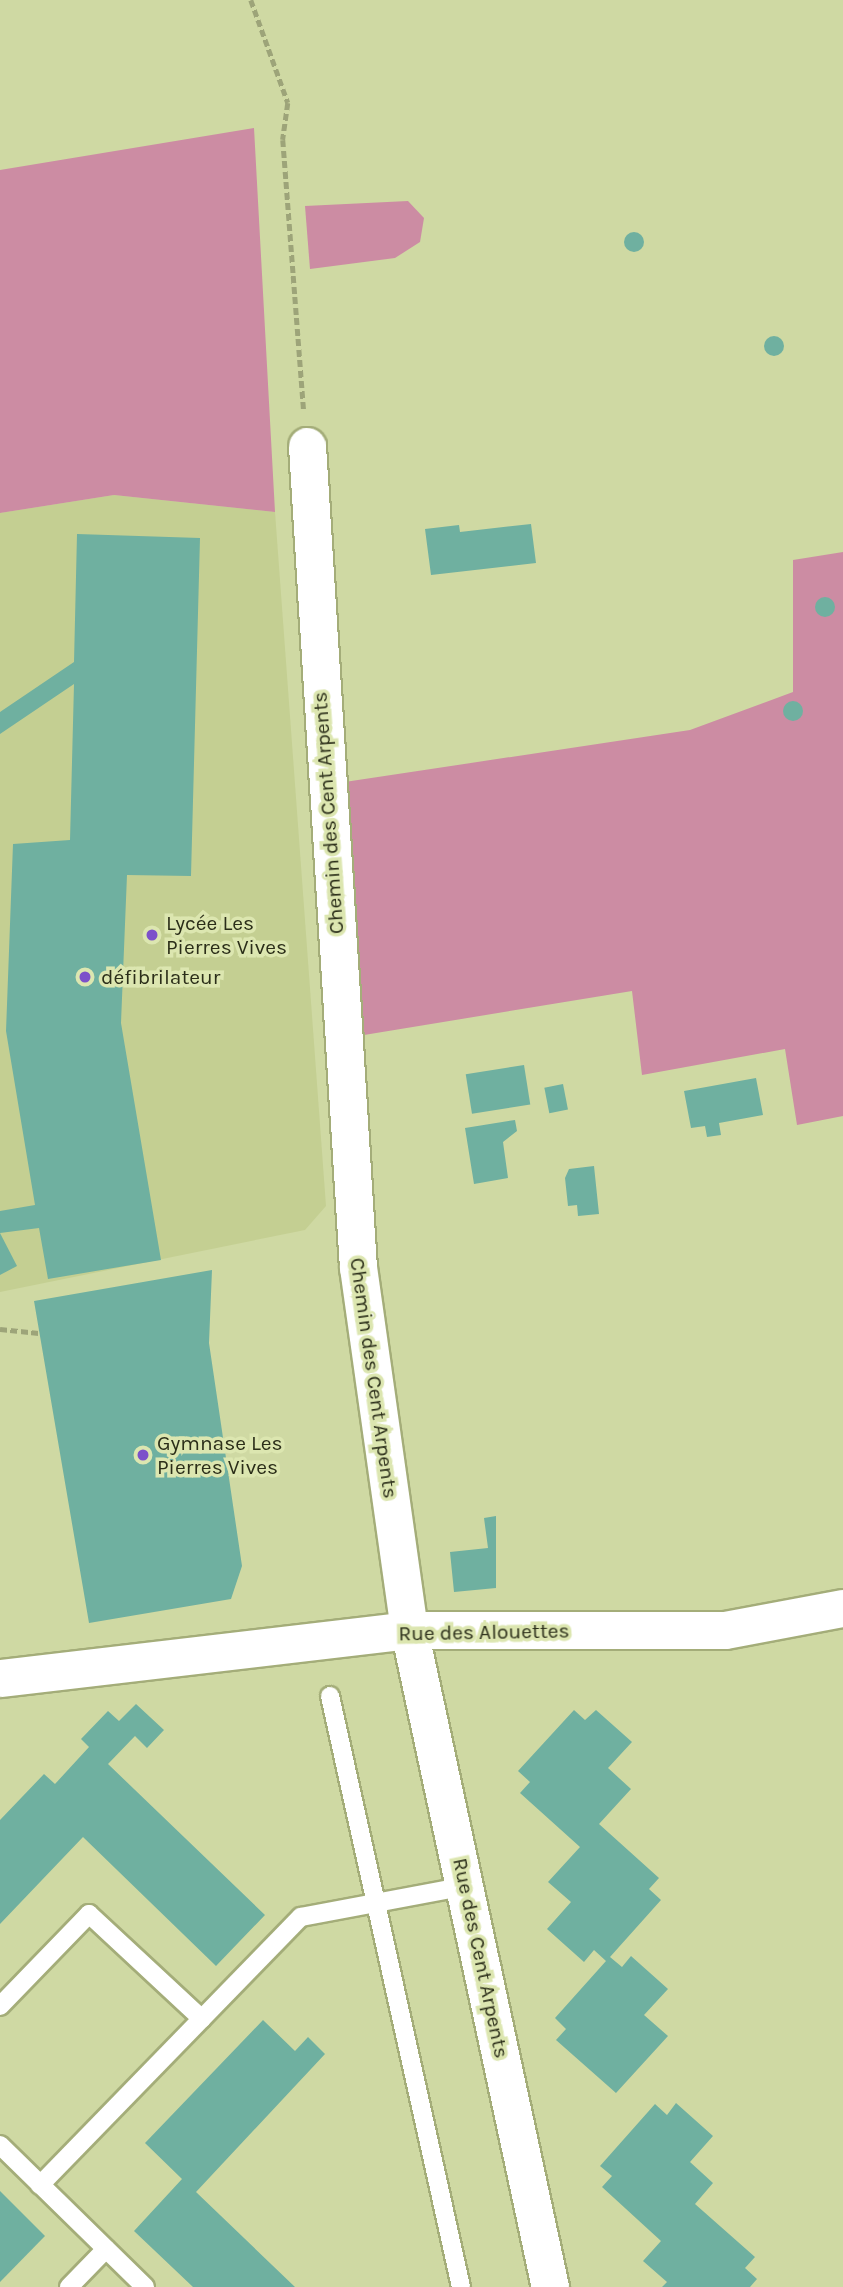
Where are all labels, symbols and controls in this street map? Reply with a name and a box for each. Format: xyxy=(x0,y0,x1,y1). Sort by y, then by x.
street label: Chemin des Cent Arpents xyxy=(307,691,349,935)
place label: Lycée Les Pierres Vives xyxy=(166,910,287,960)
marker: Lycée Les Pierres Vives xyxy=(144,927,160,943)
place label: défibrilateur xyxy=(101,964,220,990)
marker: défibrilateur xyxy=(75,967,95,987)
street label: Chemin des Cent Arpents xyxy=(345,1256,403,1500)
place label: Gymnase Les Pierres Vives xyxy=(157,1430,283,1480)
marker: Gymnase Les Pierres Vives xyxy=(135,1447,151,1463)
street label: Rue des Alouettes xyxy=(398,1618,570,1646)
street label: Rue des Cent Arpents xyxy=(447,1856,515,2060)

